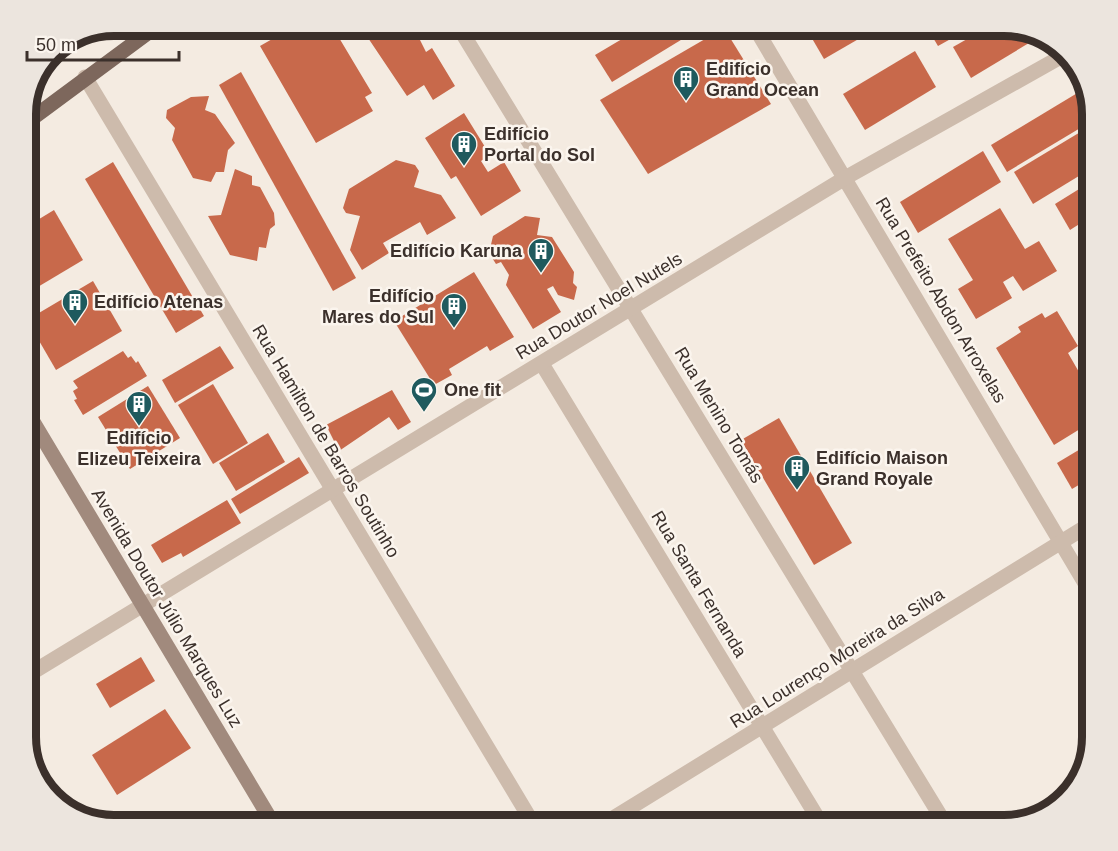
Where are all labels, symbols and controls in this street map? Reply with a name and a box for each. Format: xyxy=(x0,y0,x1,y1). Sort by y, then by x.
scale bar xyxy=(27,24,178,62)
text: 50 m xyxy=(36,35,76,55)
place label: Edifício Grand Ocean xyxy=(706,59,819,100)
building icon: Edifício Grand Ocean xyxy=(671,64,701,102)
place label: Edifício Portal do Sol xyxy=(484,124,595,165)
building icon: Edifício Portal do Sol xyxy=(449,129,479,167)
street label: Rua Prefeito Abdon Arroxelas xyxy=(872,194,1010,406)
building icon: Edifício Karuna xyxy=(526,236,556,274)
place label: Edifício Karuna xyxy=(390,241,523,261)
street label: Rua Doutor Noel Nutels xyxy=(512,248,686,364)
place label: Edifício Mares do Sul xyxy=(322,286,434,327)
building icon: Edifício Atenas xyxy=(60,287,90,325)
building icon: Edifício Mares do Sul xyxy=(439,291,469,329)
place label: Edifício Atenas xyxy=(94,292,223,312)
street label: Rua Hamilton de Barros Soutinho xyxy=(248,321,404,561)
street label: Rua Menino Tomás xyxy=(671,344,767,486)
sports icon: One fit xyxy=(409,375,439,413)
place label: One fit xyxy=(444,380,501,400)
building icon: Edifício Elizeu Teixeira xyxy=(124,389,154,427)
place label: Edifício Elizeu Teixeira xyxy=(77,428,202,469)
place label: Edifício Maison Grand Royale xyxy=(816,448,948,489)
building icon: Edifício Maison Grand Royale xyxy=(782,453,812,491)
street label: Avenida Doutor Júlio Marques Luz xyxy=(88,485,246,731)
street label: Rua Santa Fernanda xyxy=(647,507,751,662)
street label: Rua Lourenço Moreira da Silva xyxy=(726,583,948,732)

